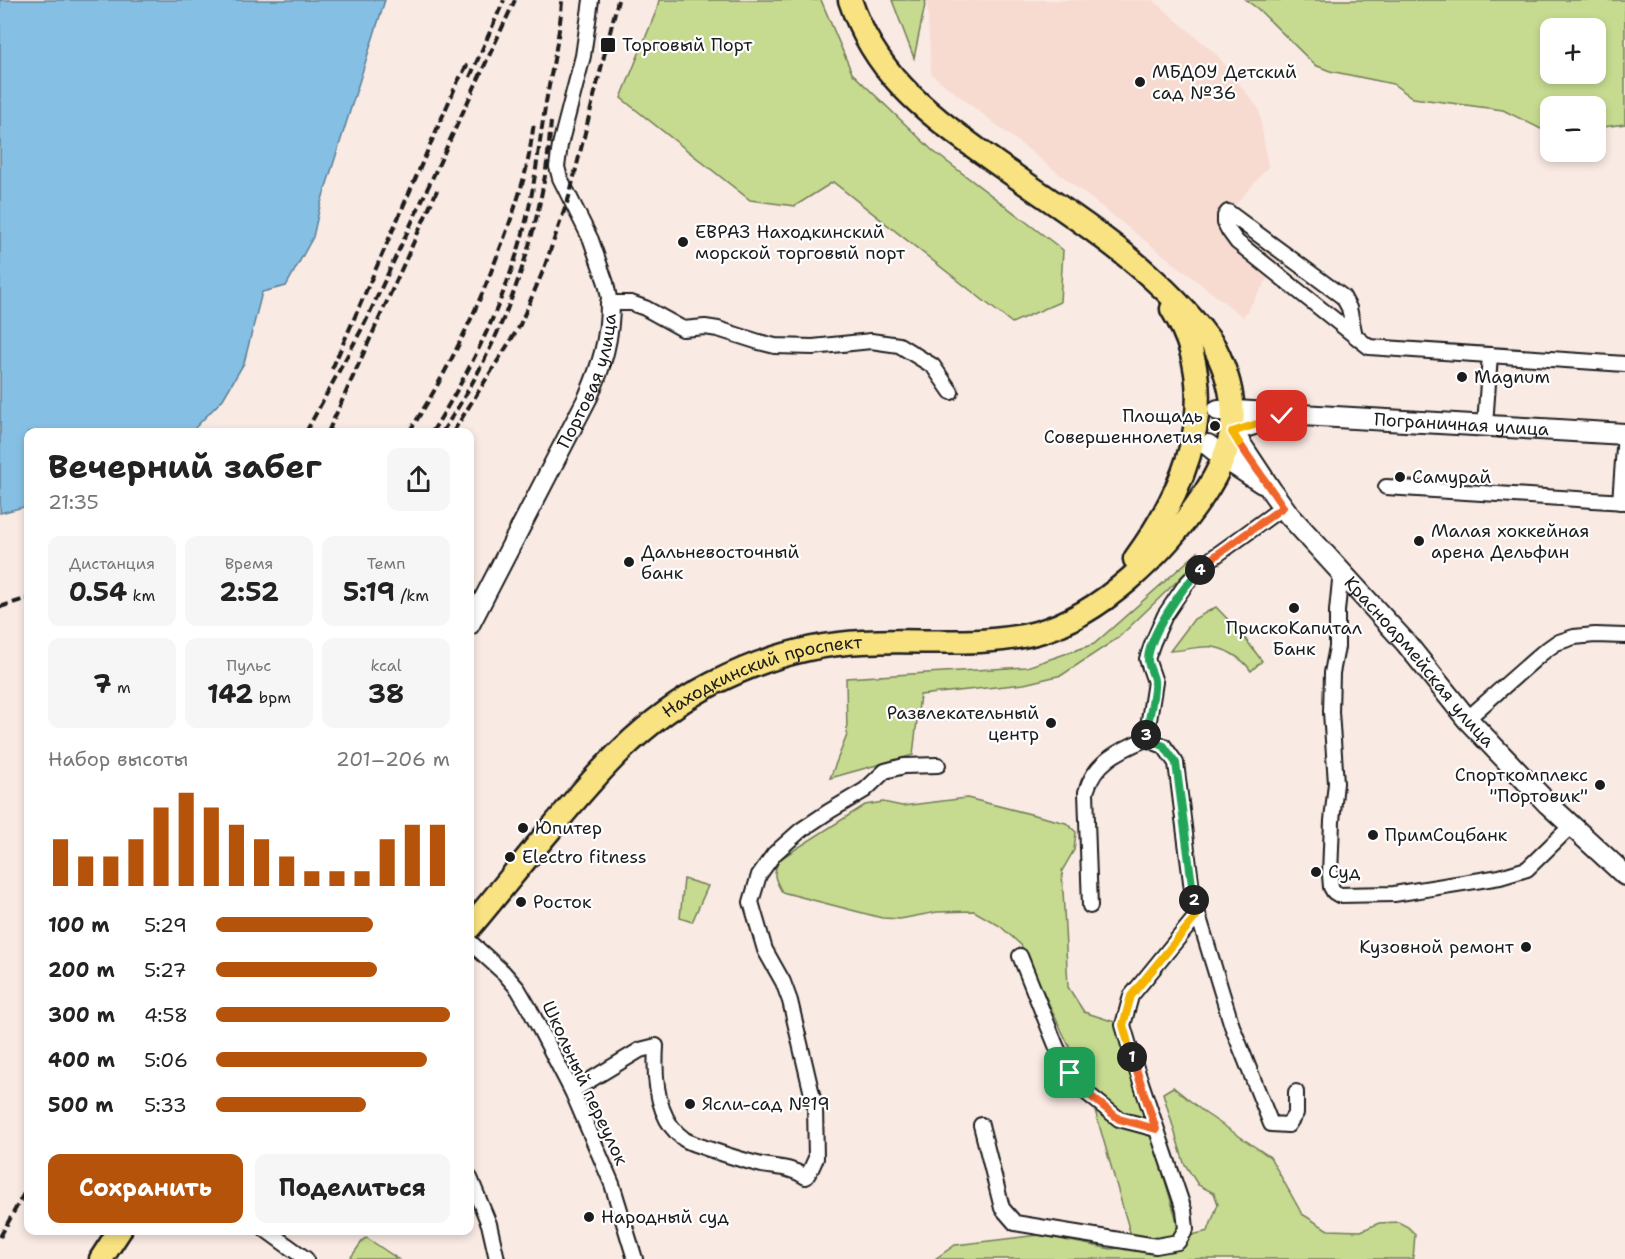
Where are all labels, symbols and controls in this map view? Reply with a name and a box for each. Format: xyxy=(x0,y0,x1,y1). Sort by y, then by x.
map controls xyxy=(1540,18,1606,162)
button: + xyxy=(1540,18,1606,84)
place label: Торговый Порт xyxy=(622,33,753,57)
marker: Торговый Порт xyxy=(599,36,617,54)
place label: МБДОУ Детский сад №36 xyxy=(1152,60,1297,105)
marker: МБДОУ Детский сад №36 xyxy=(1133,75,1147,89)
button: − xyxy=(1540,96,1606,162)
place label: ЕВРАЗ Находкинский морской торговый порт xyxy=(695,220,906,265)
marker: ЕВРАЗ Находкинский морской торговый порт xyxy=(676,235,690,249)
street label: Портовая улица xyxy=(551,313,622,452)
place label: Magnum xyxy=(1474,365,1550,389)
marker: Magnum xyxy=(1455,370,1469,384)
pin xyxy=(1256,390,1307,441)
icon: check xyxy=(1265,399,1298,432)
place label: Площадь Совершеннолетия xyxy=(1044,404,1203,449)
street label: Пограничная улица xyxy=(1373,407,1550,442)
marker: Площадь Совершеннолетия xyxy=(1208,419,1222,433)
text: Вечерний забег xyxy=(48,444,322,489)
button: share xyxy=(387,448,450,511)
place label: Самурай xyxy=(1412,465,1492,489)
marker: Самурай xyxy=(1393,470,1407,484)
text: 21:35 xyxy=(48,489,99,515)
place label: Малая хоккейная арена Дельфин xyxy=(1431,519,1589,564)
marker: Малая хоккейная арена Дельфин xyxy=(1412,534,1426,548)
place label: Дальневосточный банк xyxy=(641,540,799,585)
text: Дистанция xyxy=(69,553,155,574)
text: Время xyxy=(225,553,273,574)
text: Темп xyxy=(367,553,405,574)
marker: Дальневосточный банк xyxy=(622,555,636,569)
pin: 4 xyxy=(1185,555,1215,585)
text: 4 xyxy=(1194,559,1206,580)
street label: Красноармейская улица xyxy=(1339,571,1500,753)
text: 0.54 xyxy=(69,574,127,609)
text: 2:52 xyxy=(219,574,279,609)
text: 5:19 xyxy=(343,574,395,609)
text: km xyxy=(127,585,155,606)
text: /km xyxy=(395,585,429,606)
marker: ПрискоКапитал Банк xyxy=(1287,601,1301,615)
place label: ПрискоКапитал Банк xyxy=(1226,616,1362,661)
street label: Находкинский проспект xyxy=(657,630,864,723)
text: Пульс xyxy=(227,655,271,676)
text: kcal xyxy=(370,655,402,676)
text: 7 xyxy=(93,666,111,701)
text: 142 xyxy=(207,676,253,711)
text: 38 xyxy=(368,676,404,711)
text: m xyxy=(111,677,131,698)
text: bpm xyxy=(253,687,291,708)
place label: Развлекательный центр xyxy=(887,701,1039,746)
marker: Развлекательный центр xyxy=(1044,716,1058,730)
pin: 3 xyxy=(1131,720,1161,750)
text: 3 xyxy=(1140,724,1152,745)
text: Набор высоты xyxy=(48,746,188,772)
text: 201–206 m xyxy=(336,746,450,772)
place label: Спорткомплекс "Портовик" xyxy=(1455,763,1588,808)
marker: Спорткомплекс "Портовик" xyxy=(1593,778,1607,792)
place label: Юпитер xyxy=(535,816,602,840)
marker: Юпитер xyxy=(516,821,530,835)
place label: ПримСоцбанк xyxy=(1385,823,1508,847)
marker: ПримСоцбанк xyxy=(1366,828,1380,842)
place label: Electro fitness xyxy=(522,845,647,869)
marker: Electro fitness xyxy=(503,850,517,864)
place label: Суд xyxy=(1328,860,1361,884)
marker: Суд xyxy=(1309,865,1323,879)
pin: 2 xyxy=(1179,885,1209,915)
text: 2 xyxy=(1188,889,1200,910)
place label: Росток xyxy=(533,890,592,914)
marker: Росток xyxy=(514,895,528,909)
text: 100 m xyxy=(48,912,110,938)
text: 5:29 xyxy=(144,912,187,938)
place label: Кузовной ремонт xyxy=(1359,935,1515,959)
marker: Кузовной ремонт xyxy=(1519,940,1533,954)
text: 200 m xyxy=(48,957,115,983)
text: 5:27 xyxy=(144,957,187,983)
street label: Школьный переулок xyxy=(536,997,634,1170)
text: 300 m xyxy=(48,1002,115,1028)
text: 4:58 xyxy=(144,1002,188,1028)
pin: 1 xyxy=(1117,1042,1147,1072)
text: 1 xyxy=(1128,1046,1136,1067)
text: 400 m xyxy=(48,1047,115,1073)
text: 5:06 xyxy=(144,1047,188,1073)
pin xyxy=(1044,1047,1095,1098)
icon: arrive xyxy=(1053,1056,1086,1089)
text: 500 m xyxy=(48,1092,114,1118)
text: 5:33 xyxy=(144,1092,187,1118)
place label: Ясли-сад №19 xyxy=(702,1092,830,1116)
marker: Ясли-сад №19 xyxy=(683,1097,697,1111)
button: Сохранить xyxy=(48,1154,243,1223)
button: Поделиться xyxy=(255,1154,450,1223)
place label: Народный суд xyxy=(601,1205,729,1229)
marker: Народный суд xyxy=(582,1210,596,1224)

